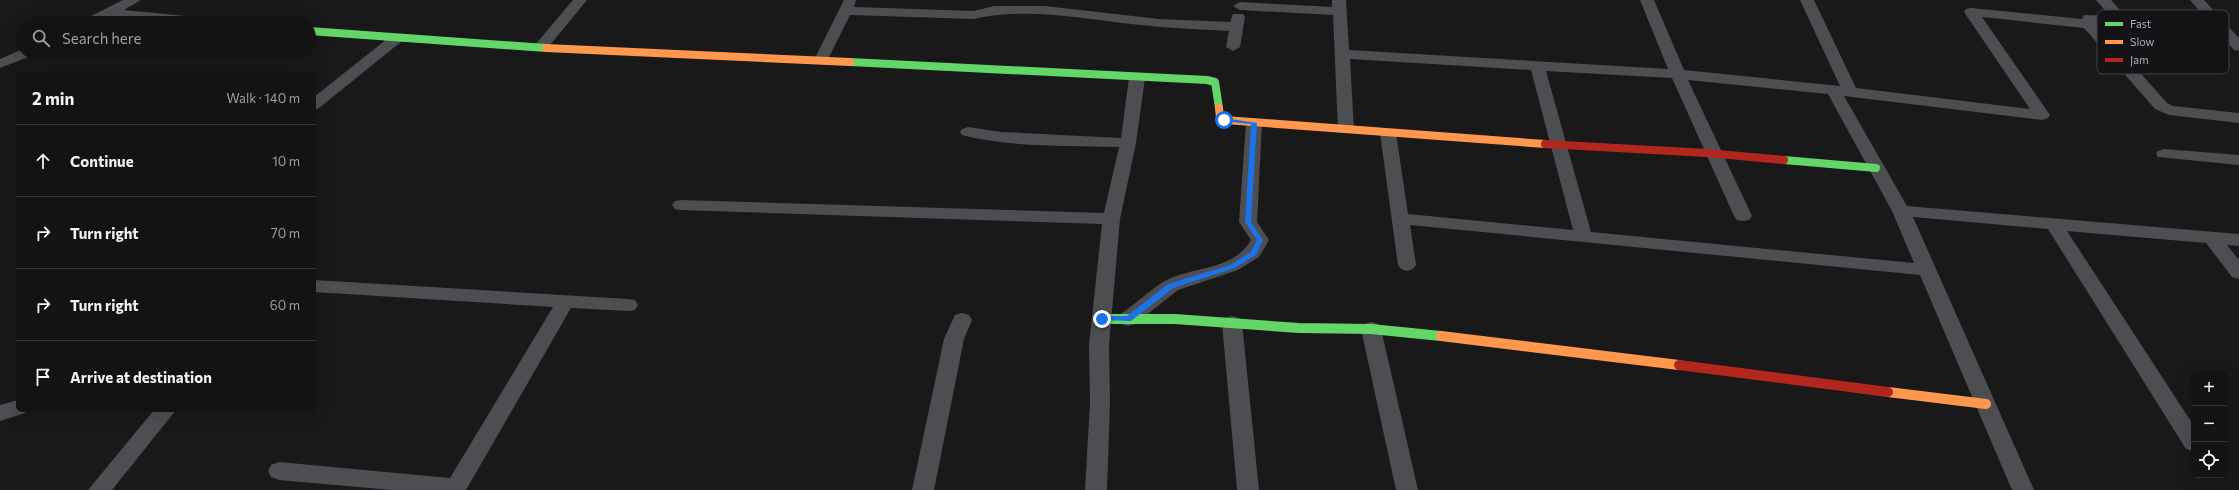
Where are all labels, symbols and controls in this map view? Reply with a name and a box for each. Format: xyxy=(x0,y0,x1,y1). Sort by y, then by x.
legend xyxy=(2097,10,2229,74)
search box xyxy=(16,16,316,60)
text: Fast xyxy=(2130,17,2152,30)
icon: search xyxy=(30,27,52,49)
text: Search here xyxy=(62,29,141,47)
text: Slow xyxy=(2130,35,2155,48)
text: Jam xyxy=(2130,53,2149,67)
text: 2 min xyxy=(32,88,74,109)
text: Walk · 140 m xyxy=(227,90,300,106)
route start xyxy=(1215,111,1233,129)
icon: ahead xyxy=(32,150,54,172)
text: Continue xyxy=(70,152,134,170)
text: 10 m xyxy=(272,153,300,169)
icon: right xyxy=(32,222,54,244)
text: Turn right xyxy=(70,224,139,242)
text: 70 m xyxy=(271,225,300,241)
icon: right xyxy=(32,294,54,316)
text: Turn right xyxy=(70,296,139,314)
text: 60 m xyxy=(270,297,300,313)
route end xyxy=(1093,310,1111,328)
icon: arrive xyxy=(32,366,54,388)
text: Arrive at destination xyxy=(70,368,212,386)
map controls xyxy=(2191,370,2227,478)
button: + xyxy=(2191,370,2227,406)
button: − xyxy=(2191,406,2227,442)
button: locate xyxy=(2191,442,2227,478)

